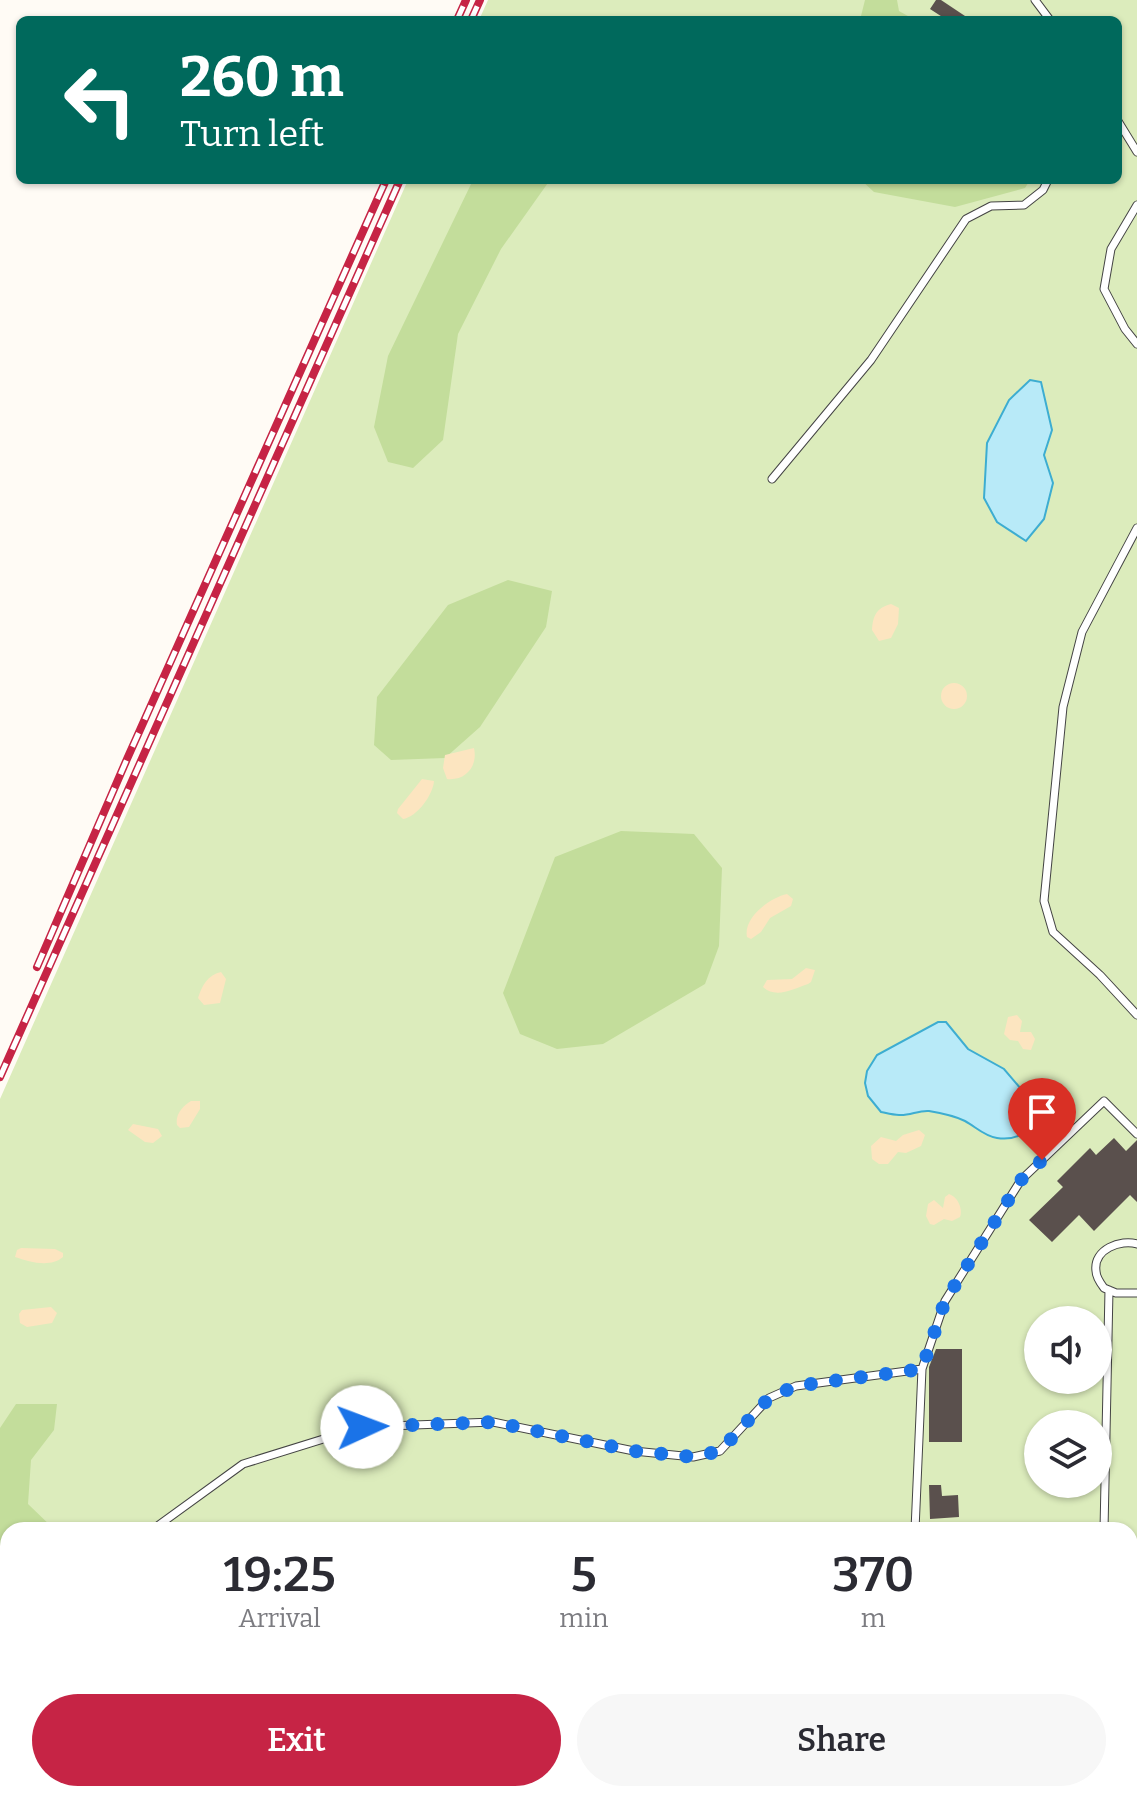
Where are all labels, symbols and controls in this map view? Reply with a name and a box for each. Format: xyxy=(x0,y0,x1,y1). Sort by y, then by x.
text: 260 m xyxy=(180,44,344,111)
icon: left xyxy=(48,48,152,152)
text: Turn left xyxy=(180,112,324,156)
pin xyxy=(1008,1078,1076,1160)
icon: arrive xyxy=(1020,1090,1064,1134)
map controls xyxy=(1024,1306,1112,1498)
button: sound xyxy=(1024,1306,1112,1394)
position arrow xyxy=(320,1385,404,1469)
button: layers xyxy=(1024,1410,1112,1498)
text: 19:25 xyxy=(224,1546,336,1604)
text: 5 xyxy=(571,1546,597,1604)
text: 370 xyxy=(832,1546,914,1604)
text: Arrival xyxy=(238,1603,321,1634)
text: min xyxy=(559,1603,608,1634)
text: m xyxy=(861,1603,886,1634)
button: Exit xyxy=(32,1694,561,1786)
button: Share xyxy=(577,1694,1106,1786)

